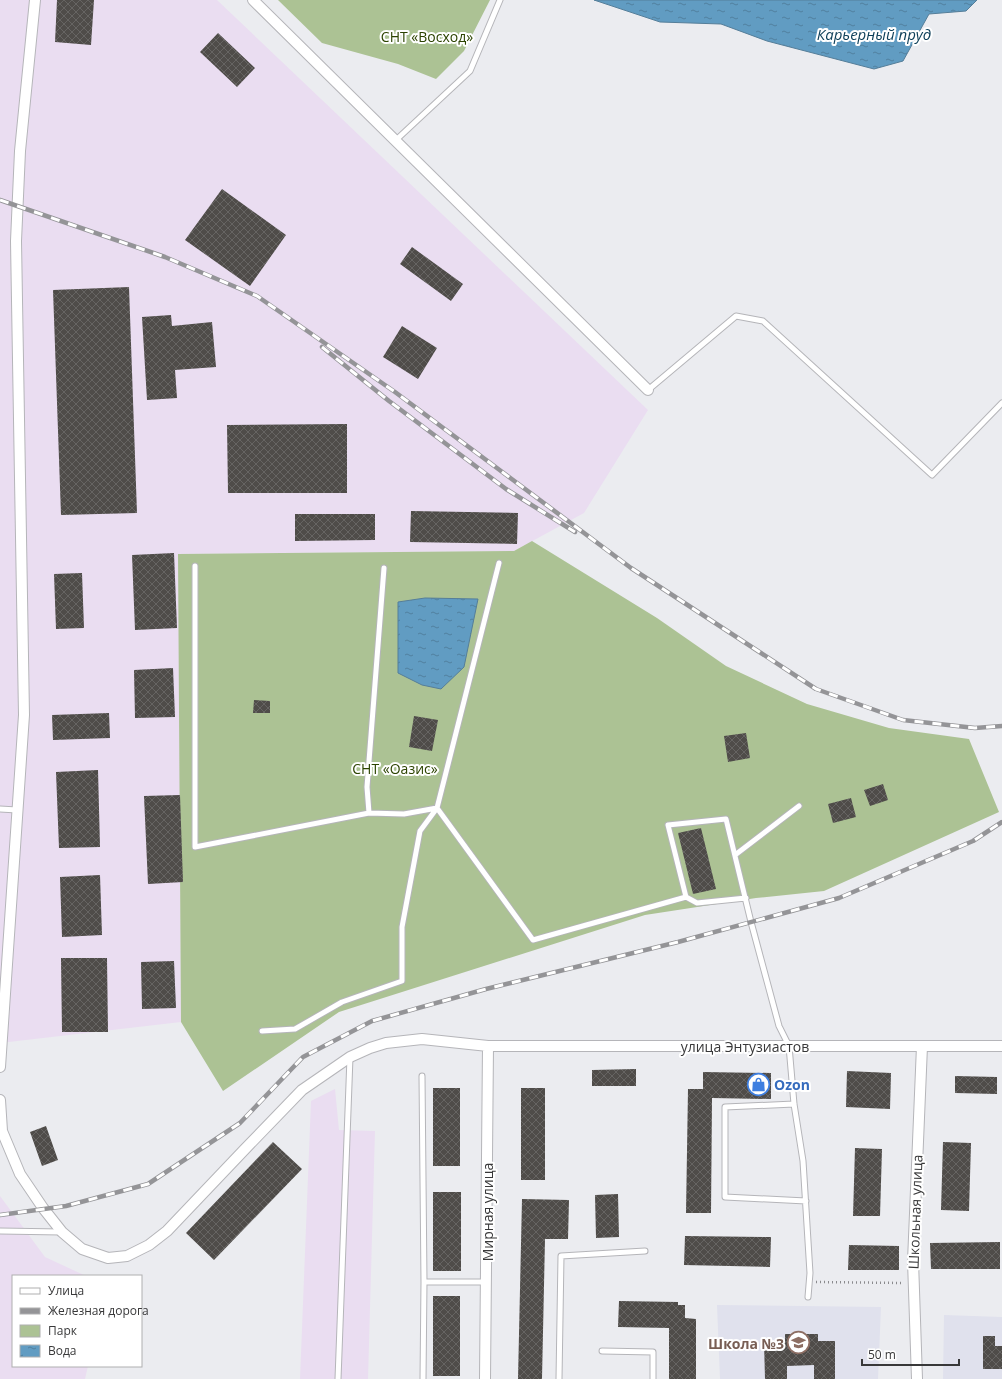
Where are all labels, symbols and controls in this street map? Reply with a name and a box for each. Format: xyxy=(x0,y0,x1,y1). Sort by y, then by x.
water label: Карьерный пруд xyxy=(817,24,931,44)
park label: СНТ «Восход» xyxy=(381,27,473,46)
park label: СНТ «Оазис» xyxy=(352,759,438,778)
street label: улица Энтузиастов xyxy=(681,1037,809,1056)
shop icon: Ozon xyxy=(746,1071,772,1097)
place label: Ozon xyxy=(774,1075,810,1094)
street label: Школьная улица xyxy=(904,1154,926,1270)
street label: Мирная улица xyxy=(478,1163,497,1261)
legend xyxy=(12,1275,142,1367)
text: Улица xyxy=(48,1282,84,1299)
text: Железная дорога xyxy=(48,1302,149,1319)
text: Парк xyxy=(48,1322,78,1339)
school or university icon: Школа №3 xyxy=(786,1330,812,1356)
place label: Школа №3 xyxy=(708,1334,784,1353)
scale bar xyxy=(862,1341,959,1367)
text: Вода xyxy=(48,1342,77,1359)
text: 50 m xyxy=(868,1346,896,1363)

